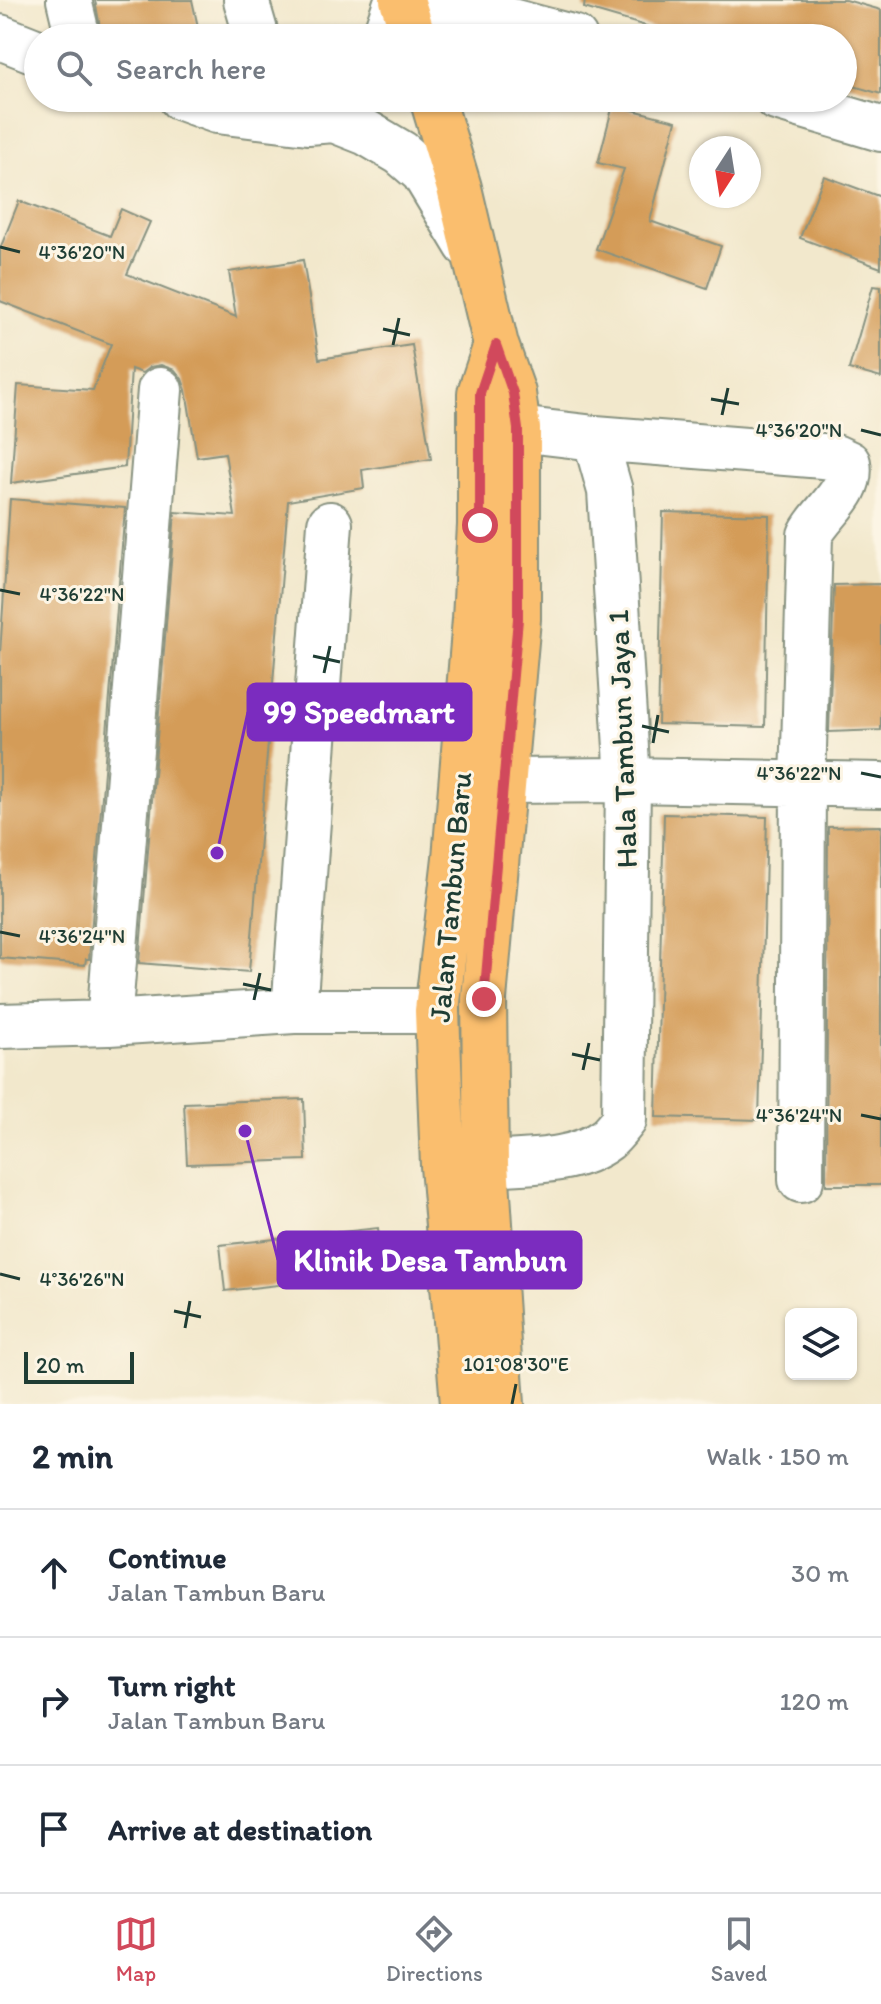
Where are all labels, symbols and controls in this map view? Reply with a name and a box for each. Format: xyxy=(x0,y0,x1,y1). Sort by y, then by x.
search box xyxy=(24,24,857,112)
icon: search xyxy=(52,46,96,90)
text: Search here xyxy=(116,50,266,87)
north arrow xyxy=(689,136,761,208)
text: 4°36'20"N xyxy=(39,240,125,264)
text: 4°36'20"N xyxy=(756,418,842,442)
route start xyxy=(462,507,498,543)
text: 4°36'22"N xyxy=(40,582,124,606)
street label: Hala Tambun Jaya 1 xyxy=(599,609,645,869)
callout: 99 Speedmart xyxy=(248,684,471,740)
text: 99 Speedmart xyxy=(263,693,455,731)
text: 4°36'22"N xyxy=(757,761,841,785)
street label: Jalan Tambun Baru xyxy=(421,770,479,1024)
text: 4°36'24"N xyxy=(39,924,125,948)
route end xyxy=(466,981,502,1017)
text: 4°36'24"N xyxy=(756,1103,842,1127)
callout: Klinik Desa Tambun xyxy=(278,1232,581,1288)
text: Klinik Desa Tambun xyxy=(293,1241,568,1279)
text: 4°36'26"N xyxy=(39,1267,125,1291)
map controls xyxy=(785,1308,857,1380)
button: layers xyxy=(785,1308,857,1380)
scale bar xyxy=(24,1348,134,1384)
text: 20 m xyxy=(36,1352,85,1379)
text: 101°08'30"E xyxy=(463,1352,569,1376)
text: 2 min xyxy=(32,1436,113,1477)
text: Walk · 150 m xyxy=(706,1440,849,1472)
text: Continue xyxy=(108,1539,227,1576)
icon: ahead xyxy=(32,1551,76,1595)
text: 30 m xyxy=(791,1557,849,1589)
text: Jalan Tambun Baru xyxy=(108,1576,326,1608)
text: Turn right xyxy=(108,1667,236,1704)
icon: right xyxy=(32,1679,76,1723)
text: 120 m xyxy=(780,1685,849,1717)
text: Jalan Tambun Baru xyxy=(108,1704,326,1736)
icon: arrive xyxy=(32,1807,76,1851)
text: Arrive at destination xyxy=(108,1811,372,1848)
tab: Map xyxy=(114,1912,158,1987)
tab: Directions xyxy=(386,1912,483,1987)
tab: Saved xyxy=(711,1912,767,1987)

